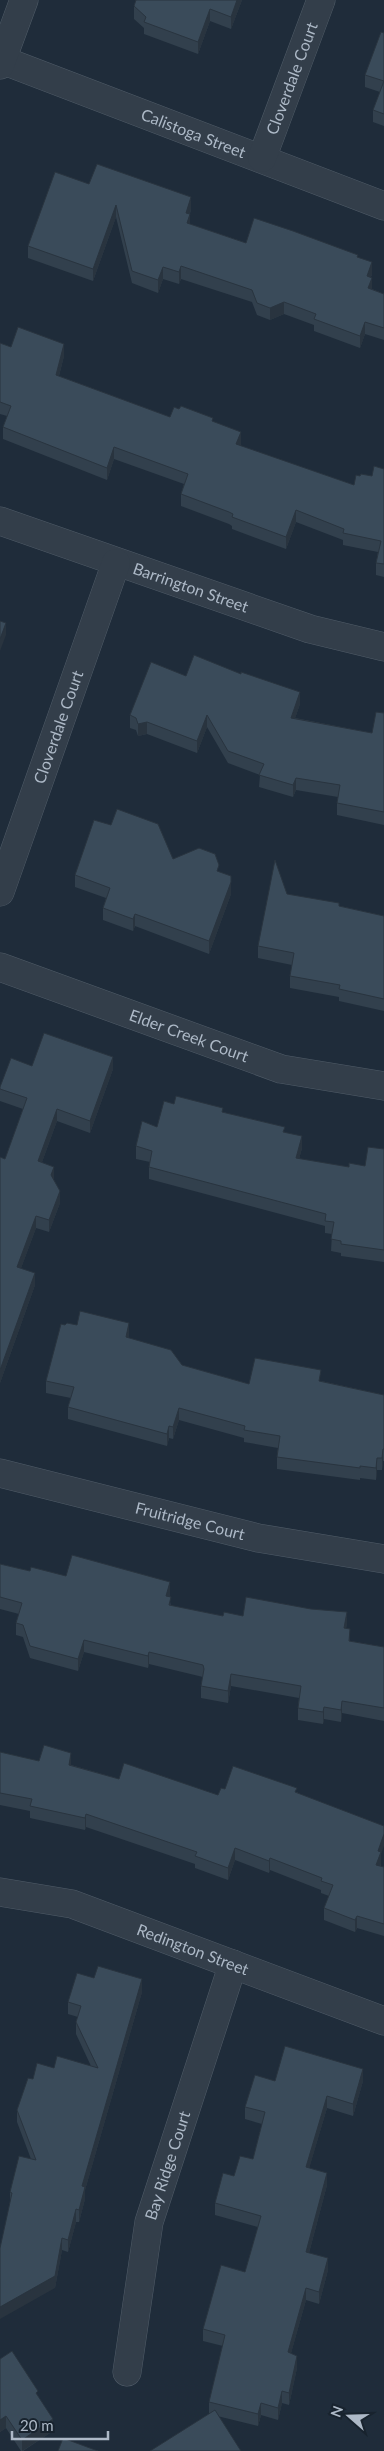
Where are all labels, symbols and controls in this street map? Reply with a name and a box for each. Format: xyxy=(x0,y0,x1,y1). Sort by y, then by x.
street label: Cloverdale Court xyxy=(262,19,321,137)
street label: Calistoga Street xyxy=(139,104,249,161)
street label: Barrington Street xyxy=(131,558,251,616)
street label: Cloverdale Court xyxy=(29,667,87,786)
street label: Elder Creek Court xyxy=(127,1005,252,1066)
street label: Fruitridge Court xyxy=(133,1497,247,1543)
street label: Redington Street xyxy=(134,1919,252,1979)
street label: Bay Ridge Court xyxy=(140,2108,194,2222)
north arrow xyxy=(324,2391,374,2441)
text: N xyxy=(326,2403,346,2419)
scale bar xyxy=(12,2408,109,2440)
text: 20 m xyxy=(20,2416,54,2434)

